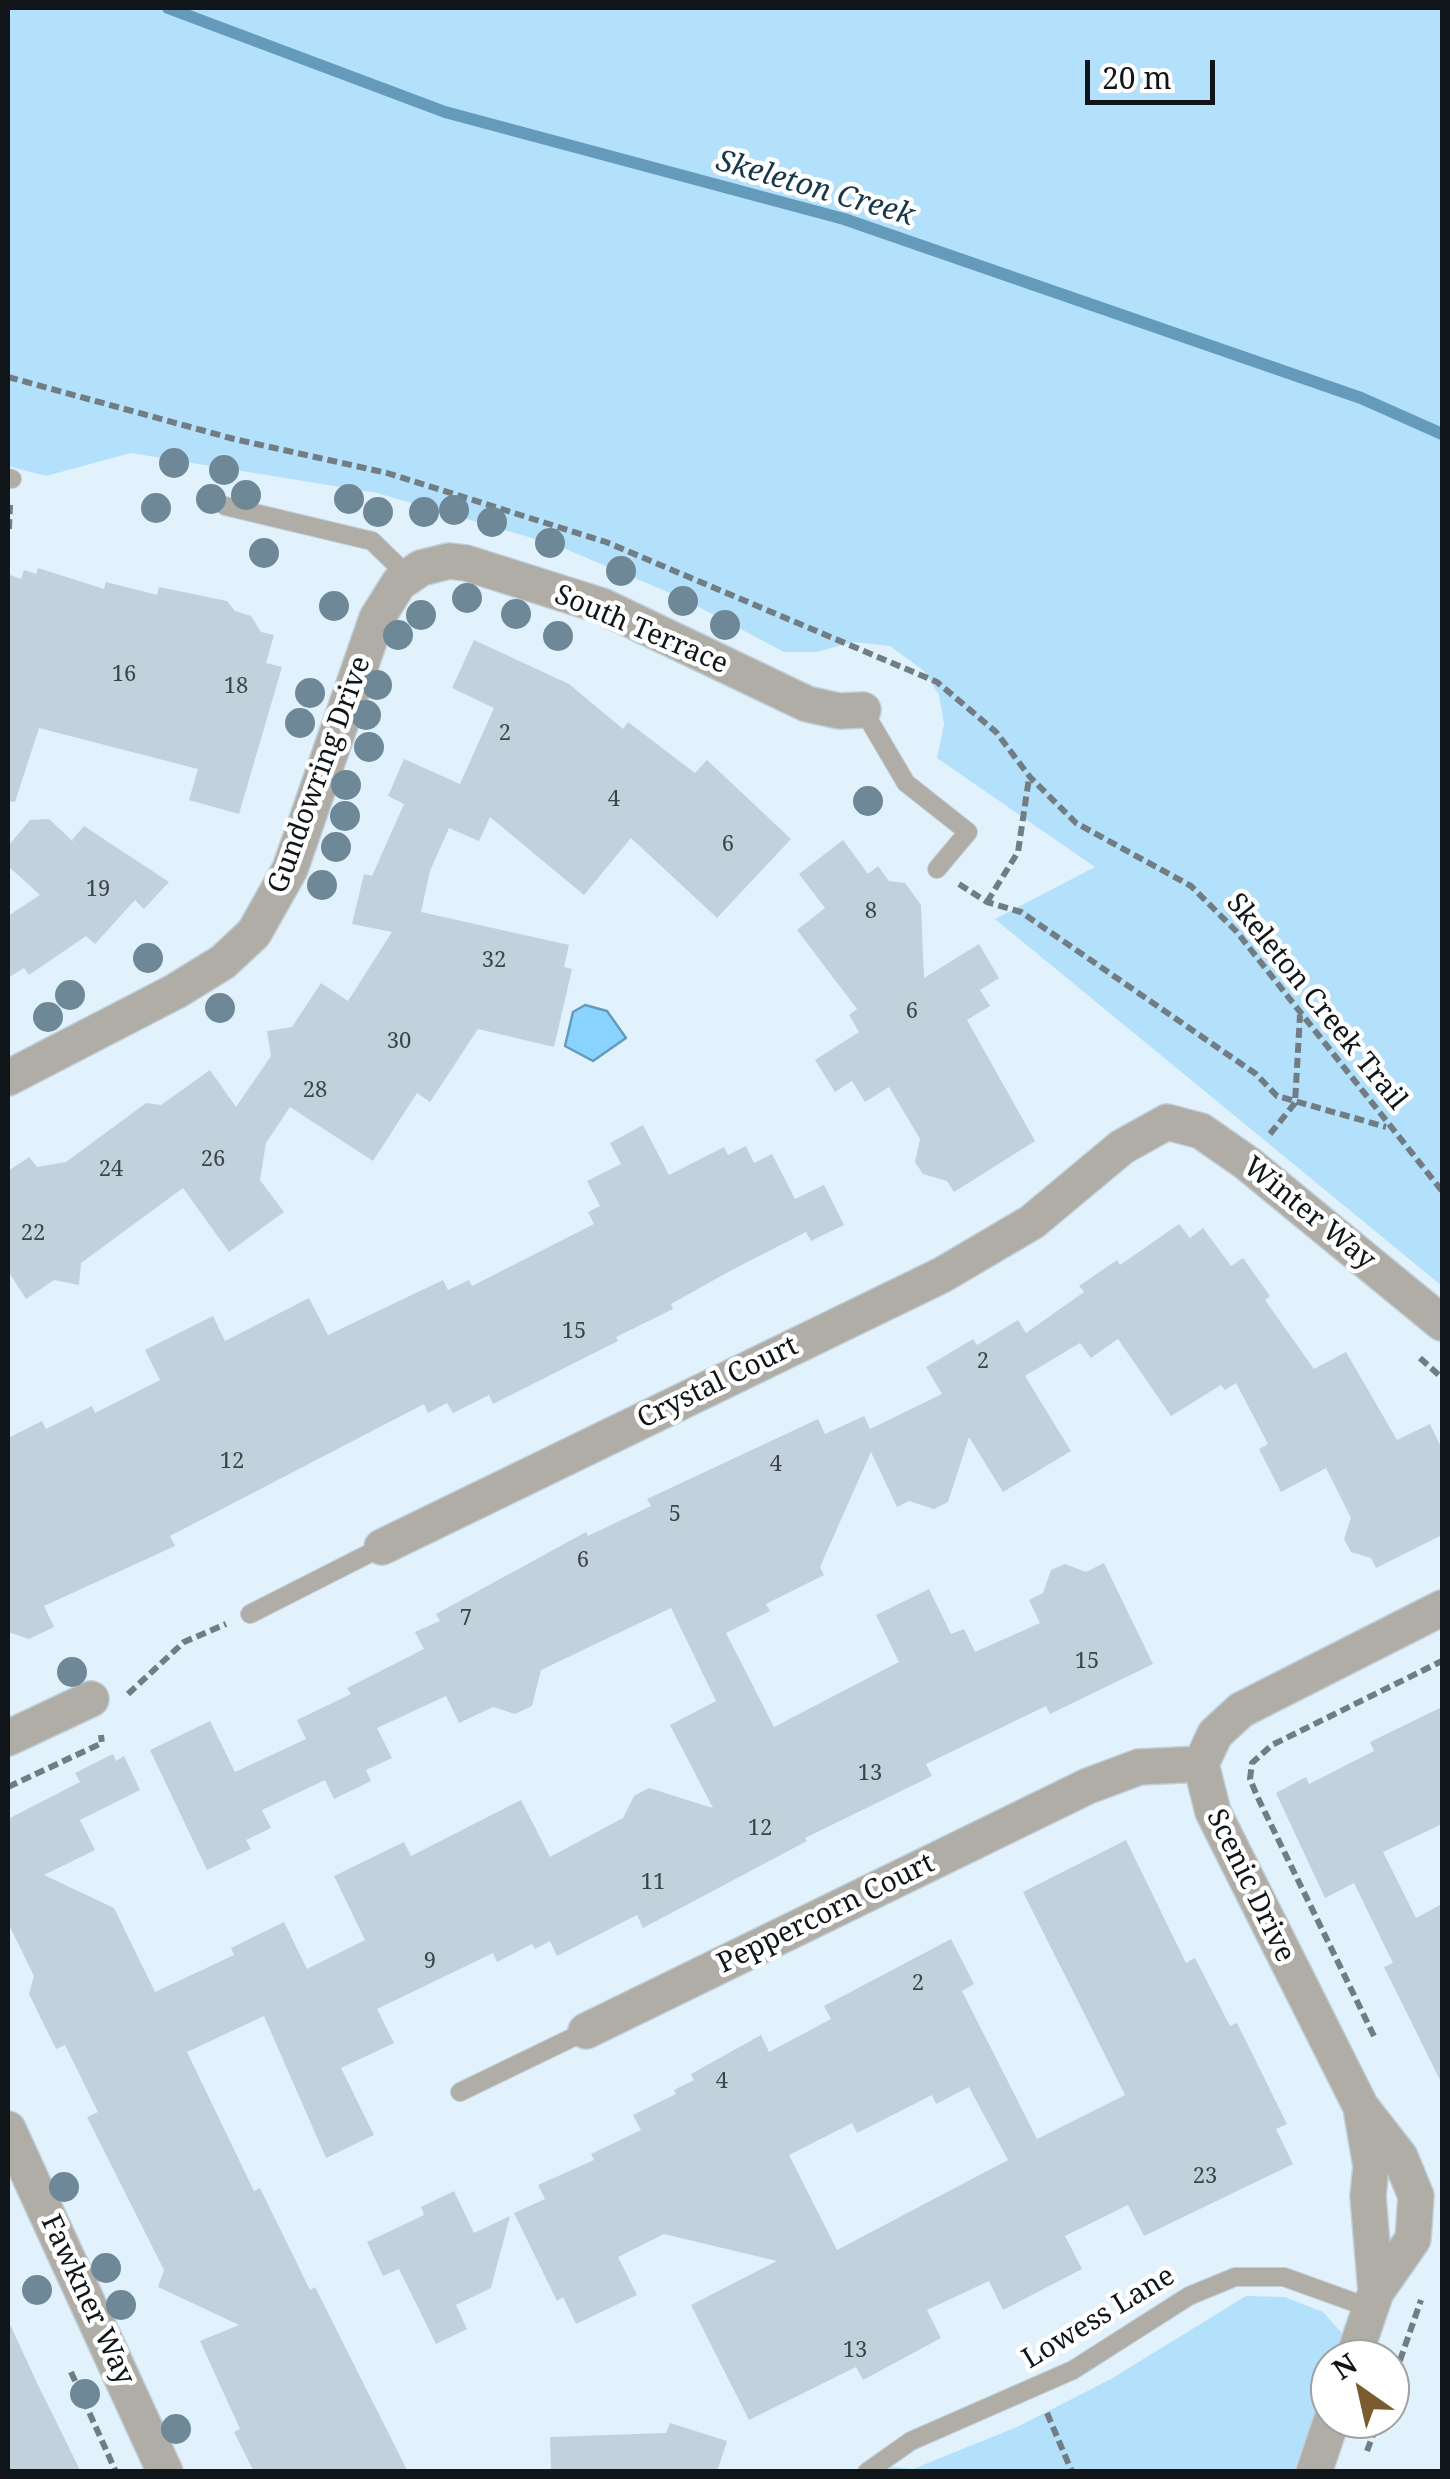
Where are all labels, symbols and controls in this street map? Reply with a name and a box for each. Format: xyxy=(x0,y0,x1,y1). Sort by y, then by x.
scale bar xyxy=(1090,40,1220,102)
text: 20 m xyxy=(1102,57,1172,98)
water label: Skeleton Creek xyxy=(712,144,918,234)
street label: South Terrace xyxy=(549,578,733,682)
street label: Gundowring Drive xyxy=(262,652,378,898)
house number: 16 xyxy=(112,662,136,688)
house number: 18 xyxy=(224,674,248,700)
house number: 2 xyxy=(499,721,511,747)
house number: 4 xyxy=(608,787,620,813)
house number: 6 xyxy=(722,832,734,858)
house number: 19 xyxy=(86,877,110,903)
street label: Skeleton Creek Trail xyxy=(1219,887,1413,1117)
house number: 8 xyxy=(865,899,877,925)
house number: 32 xyxy=(482,948,506,974)
house number: 6 xyxy=(906,999,918,1025)
house number: 30 xyxy=(387,1029,411,1055)
house number: 28 xyxy=(303,1078,327,1104)
house number: 26 xyxy=(201,1147,225,1173)
street label: Winter Way xyxy=(1236,1151,1382,1277)
house number: 24 xyxy=(99,1157,123,1183)
house number: 22 xyxy=(21,1221,45,1247)
house number: 15 xyxy=(562,1319,586,1345)
street label: Crystal Court xyxy=(632,1330,804,1436)
house number: 2 xyxy=(977,1349,989,1375)
house number: 12 xyxy=(220,1449,244,1475)
house number: 4 xyxy=(770,1452,782,1478)
house number: 5 xyxy=(669,1502,681,1528)
house number: 6 xyxy=(577,1548,589,1574)
house number: 7 xyxy=(460,1606,472,1632)
house number: 15 xyxy=(1075,1649,1099,1675)
house number: 13 xyxy=(858,1761,882,1787)
street label: Scenic Drive xyxy=(1199,1804,1301,1968)
house number: 12 xyxy=(748,1816,772,1842)
street label: Peppercorn Court xyxy=(712,1847,940,1981)
house number: 11 xyxy=(641,1870,665,1896)
house number: 9 xyxy=(424,1949,436,1975)
house number: 2 xyxy=(912,1971,924,1997)
house number: 4 xyxy=(716,2069,728,2095)
house number: 23 xyxy=(1193,2164,1217,2190)
street label: Fawkner Way xyxy=(33,2210,141,2390)
street label: Lowess Lane xyxy=(1017,2259,1181,2377)
house number: 13 xyxy=(843,2338,867,2364)
north arrow xyxy=(1310,2339,1410,2439)
text: N xyxy=(1325,2344,1364,2388)

